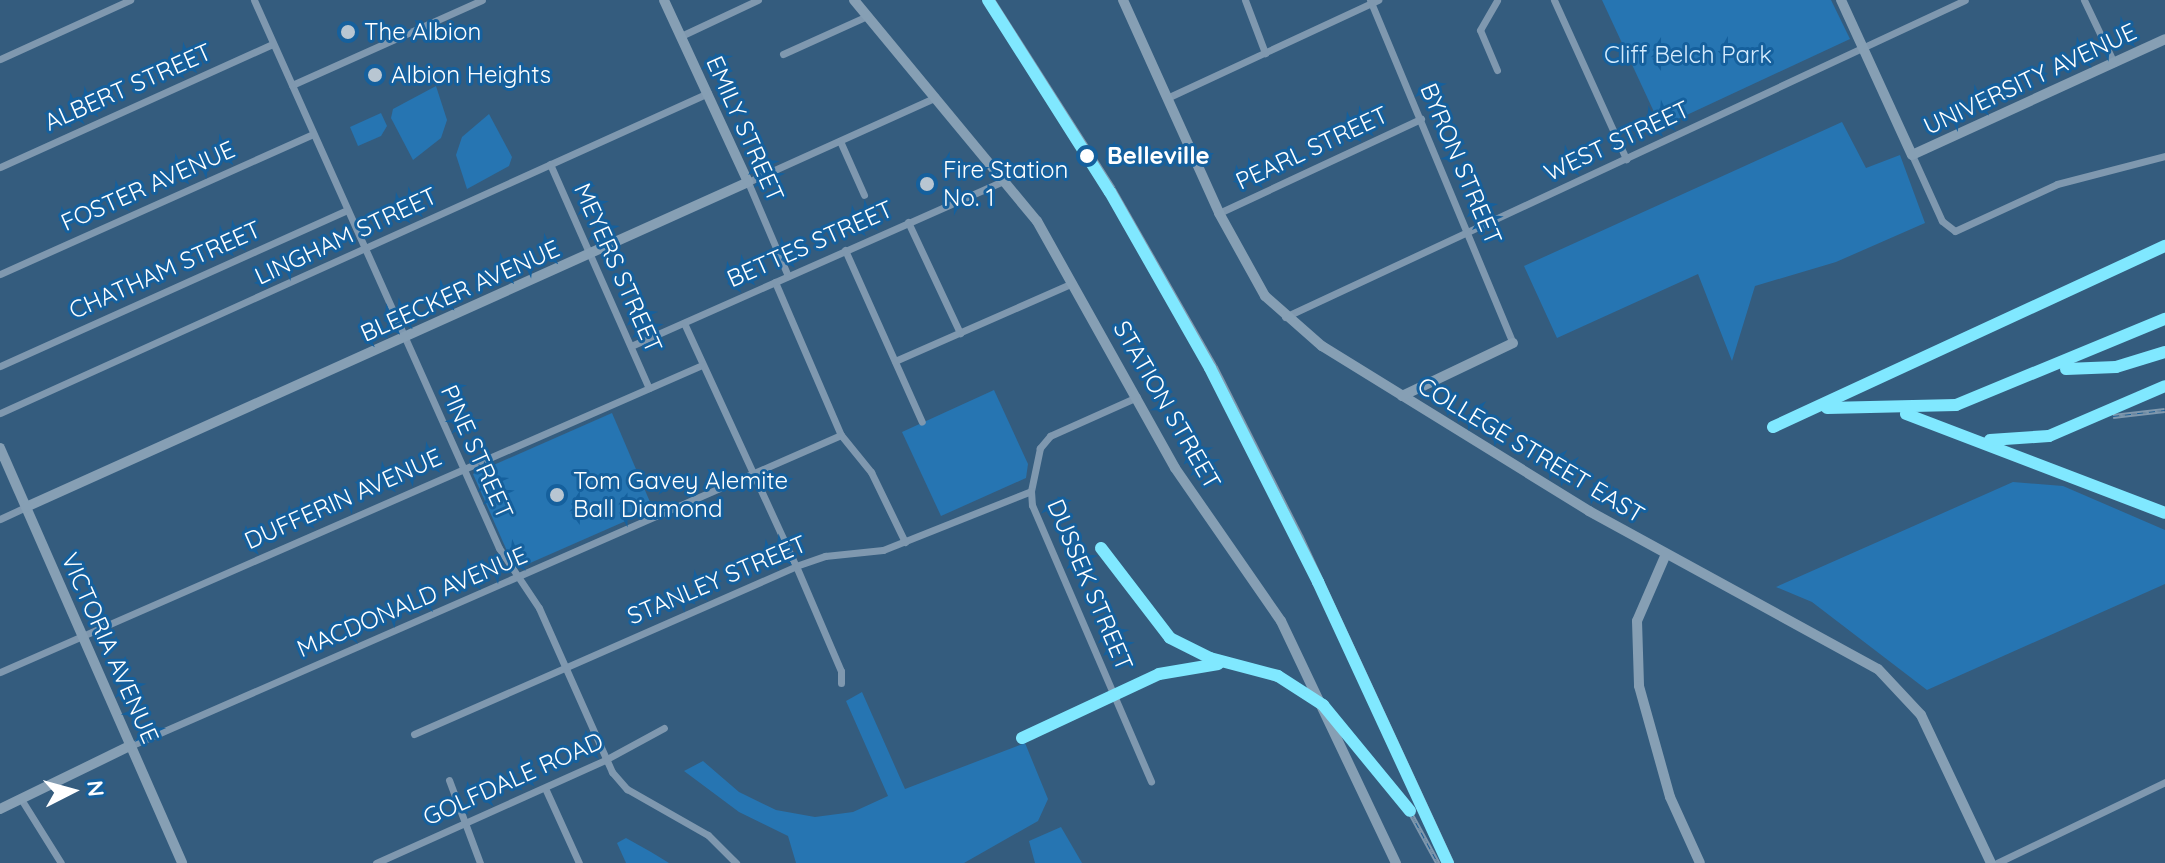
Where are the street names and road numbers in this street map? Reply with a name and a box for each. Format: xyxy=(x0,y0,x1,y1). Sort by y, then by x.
street label: UNIVERSITY AVENUE xyxy=(1919,17,2141,141)
street label: ALBERT STREET xyxy=(40,37,216,137)
street label: EMILY STREET xyxy=(700,52,790,206)
street label: BYRON STREET xyxy=(1414,79,1508,249)
street label: WEST STREET xyxy=(1540,95,1694,187)
street label: PEARL STREET xyxy=(1231,100,1393,196)
street label: FOSTER AVENUE xyxy=(57,135,239,237)
street label: MEYERS STREET xyxy=(568,179,668,357)
street label: LINGHAM STREET xyxy=(250,181,442,291)
street label: BETTES STREET xyxy=(723,195,897,293)
street label: CHATHAM STREET xyxy=(65,215,265,325)
street label: BLEECKER AVENUE xyxy=(356,234,564,348)
street label: STATION STREET xyxy=(1107,316,1227,494)
street label: COLLEGE STREET EAST xyxy=(1412,371,1650,529)
street label: PINE STREET xyxy=(435,380,519,524)
street label: DUFFERIN AVENUE xyxy=(240,443,446,555)
street label: DUSSEK STREET xyxy=(1041,495,1139,675)
street label: STANLEY STREET xyxy=(623,529,811,631)
street label: MACDONALD AVENUE xyxy=(293,540,531,664)
street label: VICTORIA AVENUE xyxy=(55,548,165,748)
street label: GOLFDALE ROAD xyxy=(419,726,607,832)

